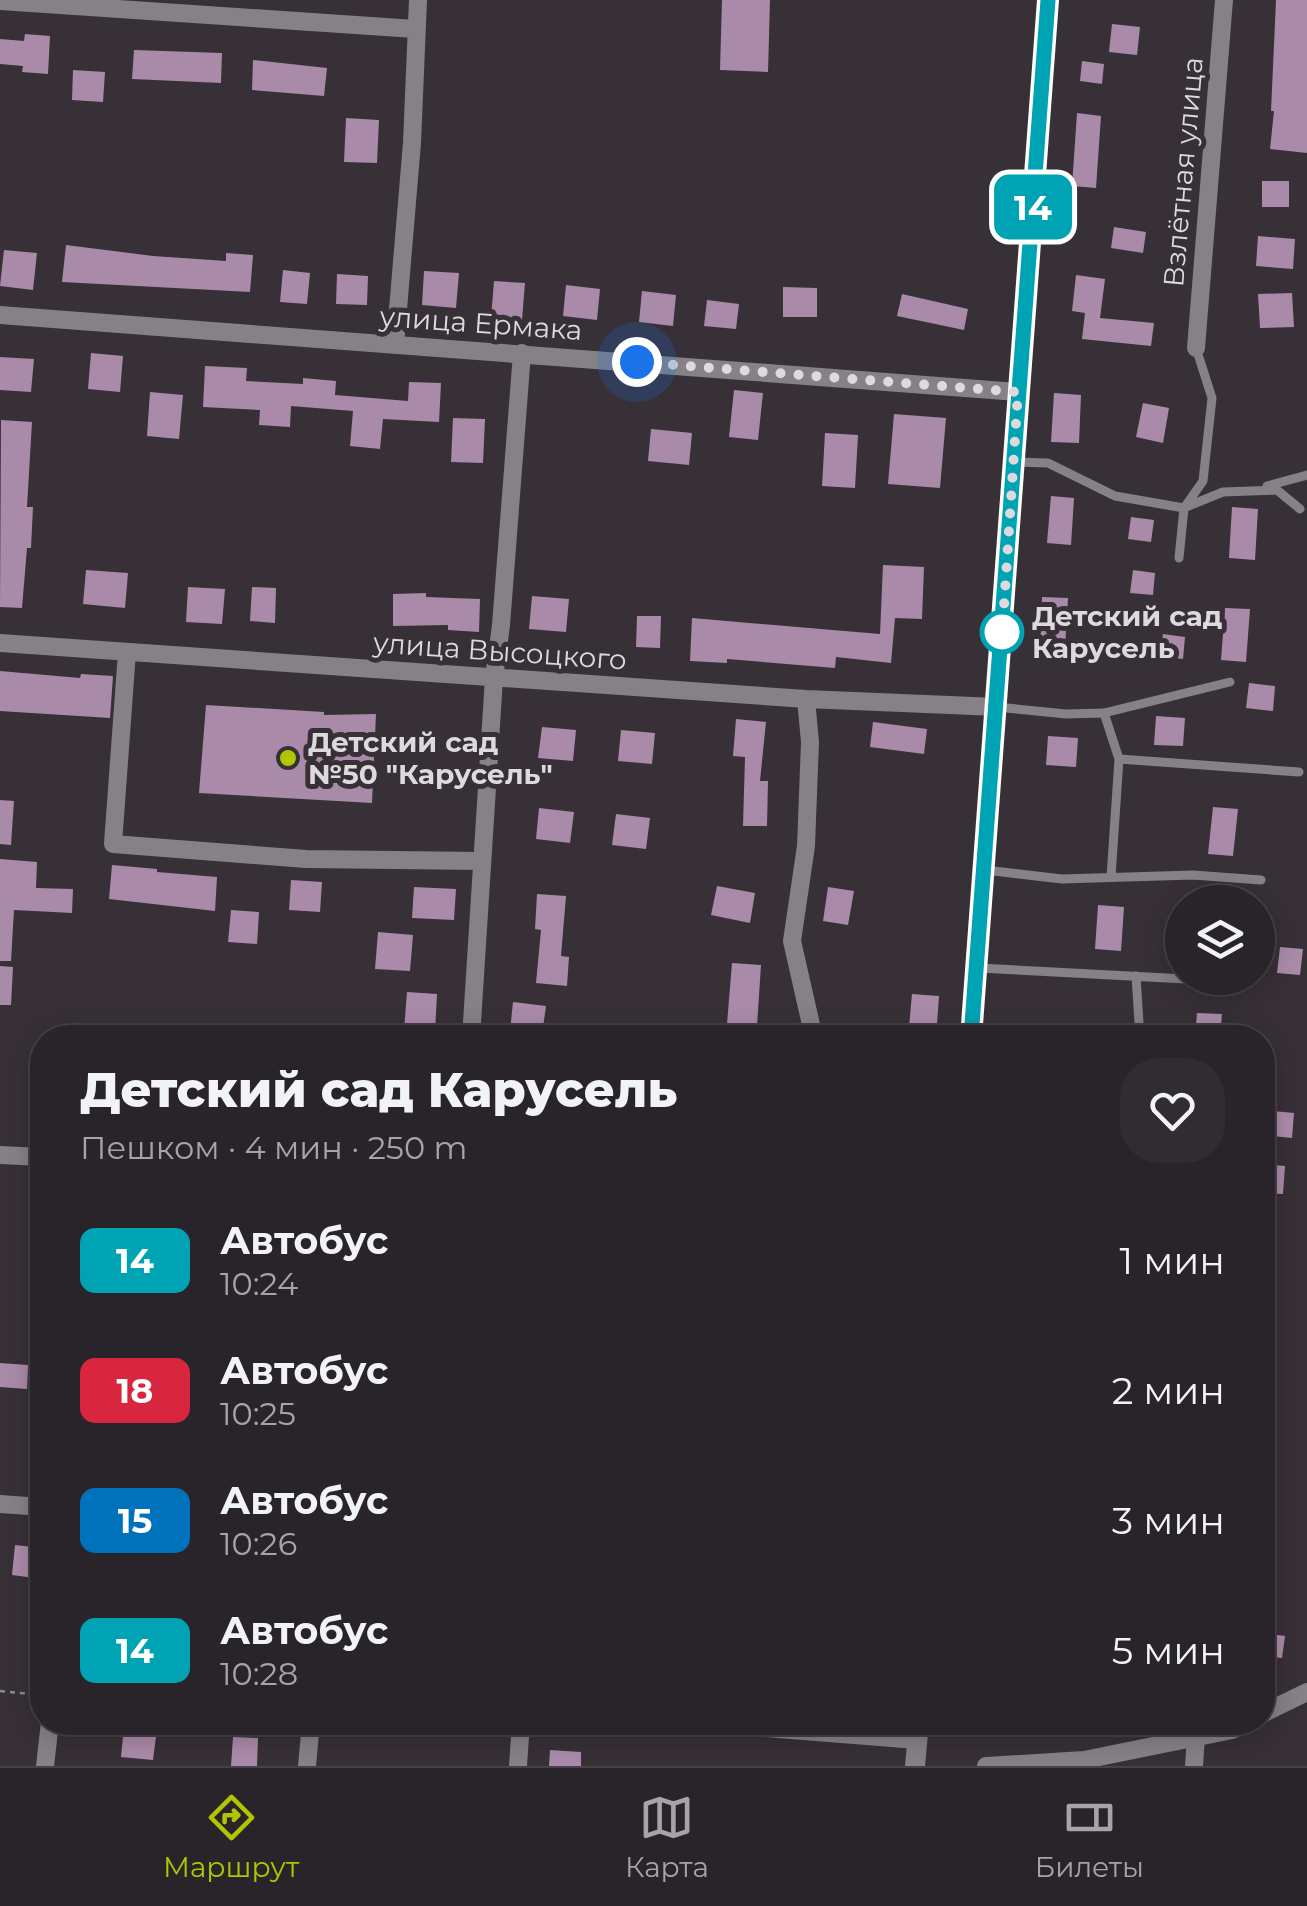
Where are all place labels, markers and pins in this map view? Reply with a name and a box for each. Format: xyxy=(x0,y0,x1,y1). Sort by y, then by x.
place label: Детский сад Карусель xyxy=(1032,599,1222,665)
marker: Детский сад Карусель xyxy=(981,611,1023,653)
place label: Детский сад №50 "Карусель" xyxy=(308,725,553,791)
marker: Детский сад №50 "Карусель" xyxy=(277,747,299,769)

